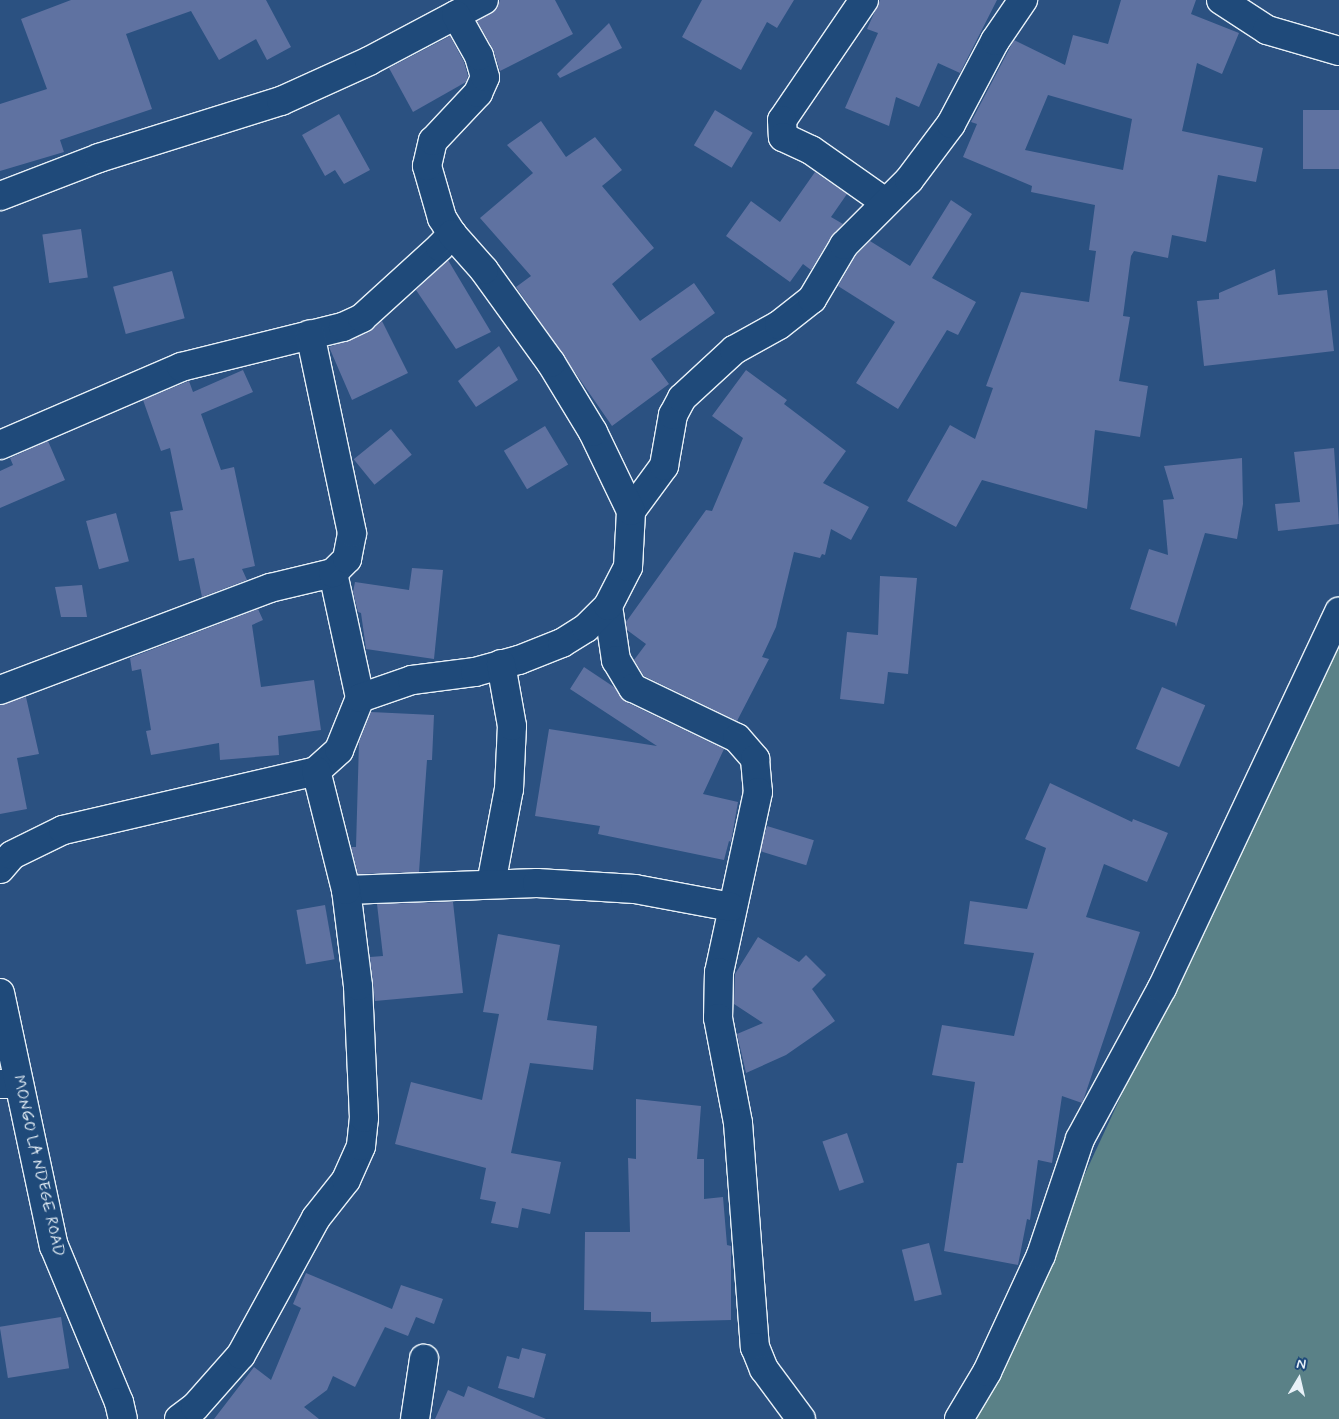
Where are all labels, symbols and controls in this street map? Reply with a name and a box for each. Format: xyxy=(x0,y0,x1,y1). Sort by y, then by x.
street label: MONGO LA NDEGE ROAD xyxy=(8,1074,68,1258)
north arrow xyxy=(1274,1354,1324,1404)
text: N xyxy=(1295,1355,1307,1374)

